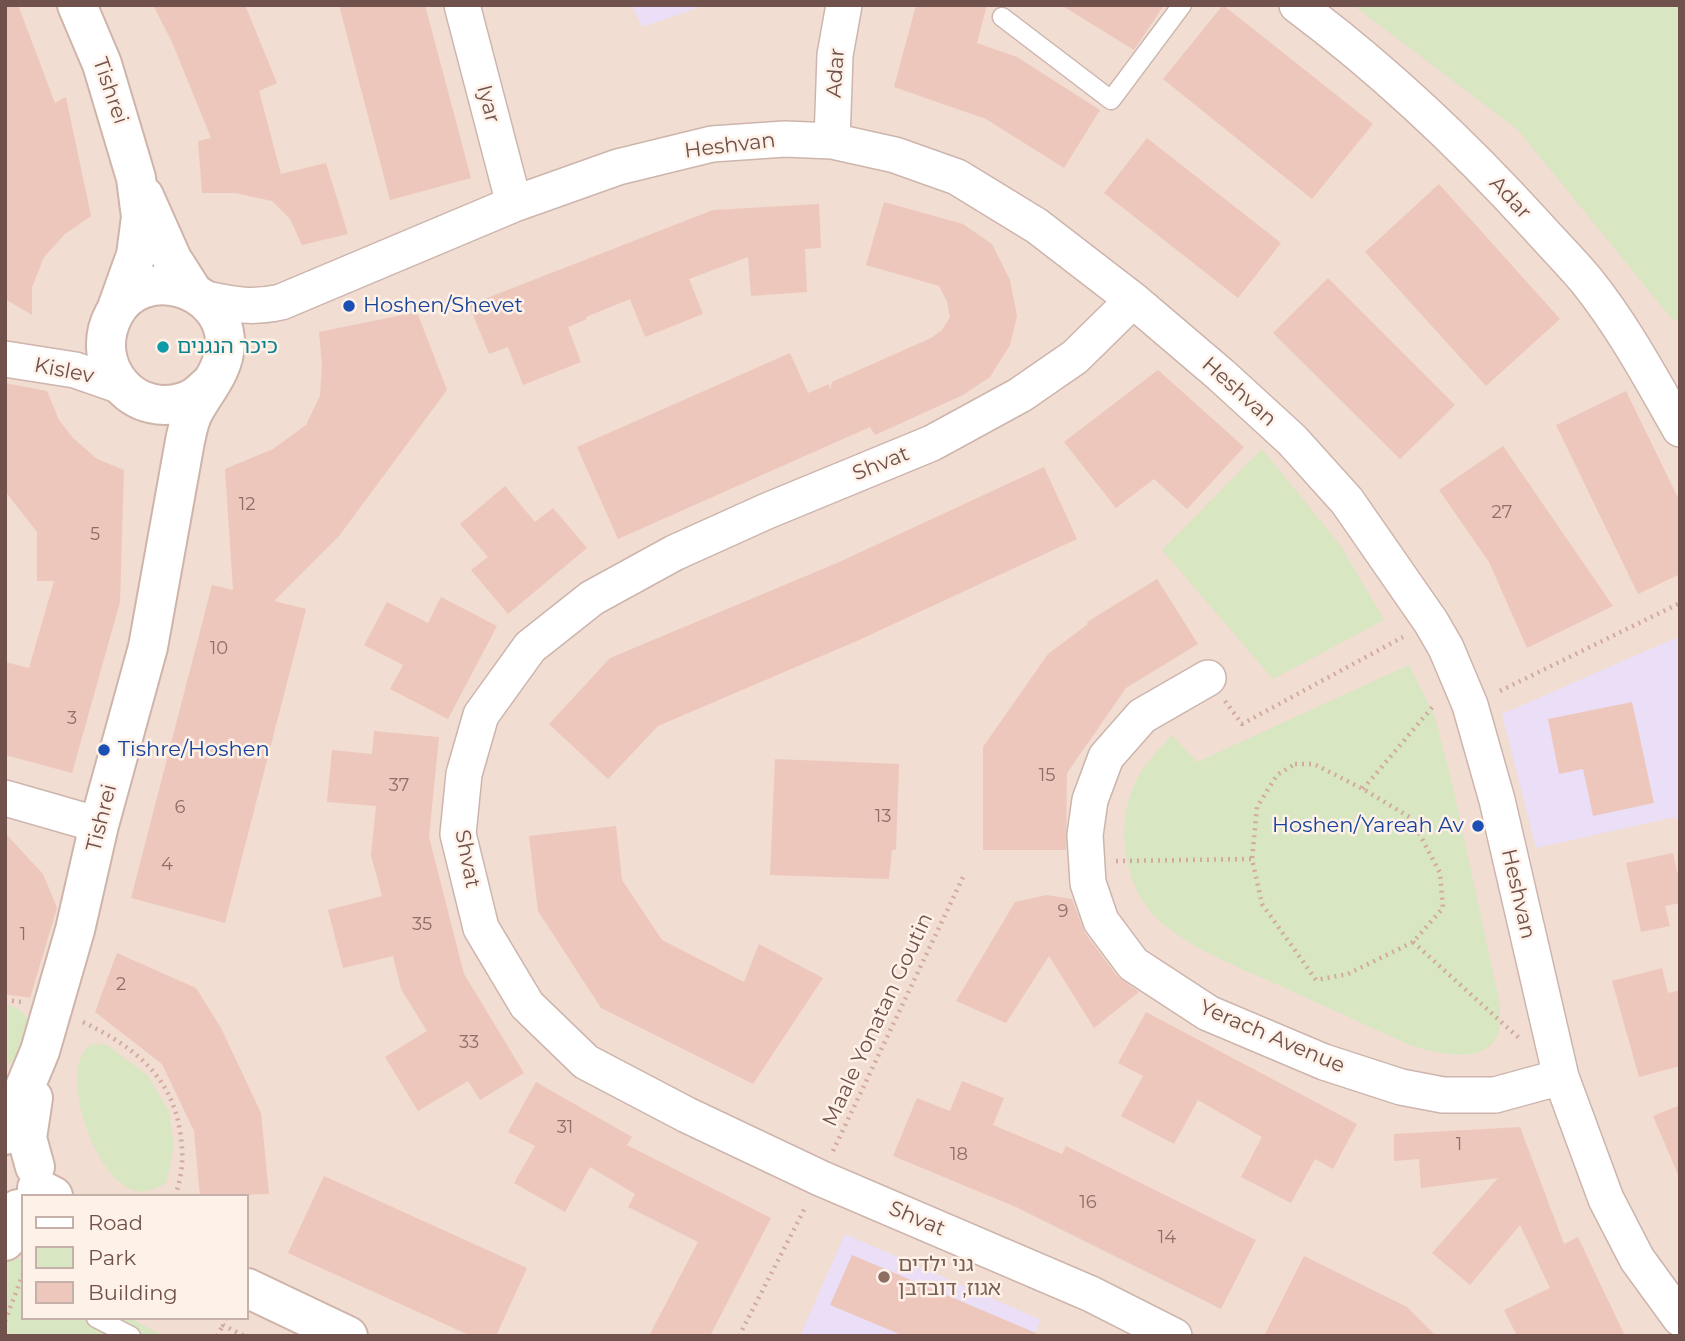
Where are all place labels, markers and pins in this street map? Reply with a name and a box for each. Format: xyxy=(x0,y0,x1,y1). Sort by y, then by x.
place label: Hoshen/Shevet xyxy=(363,293,523,319)
marker: Hoshen/Shevet xyxy=(341,298,357,314)
place label: כיכר הנגנים xyxy=(177,334,278,360)
marker: כיכר הנגנים xyxy=(155,339,171,355)
place label: Tishre/Hoshen xyxy=(118,737,270,763)
marker: Tishre/Hoshen xyxy=(96,742,112,758)
place label: Hoshen/Yareah Av xyxy=(1272,813,1464,839)
marker: Hoshen/Yareah Av xyxy=(1470,818,1486,834)
place label: גני ילדים אגוז, דובדבן xyxy=(898,1252,1001,1302)
marker: גני ילדים אגוז, דובדבן xyxy=(876,1269,892,1285)

